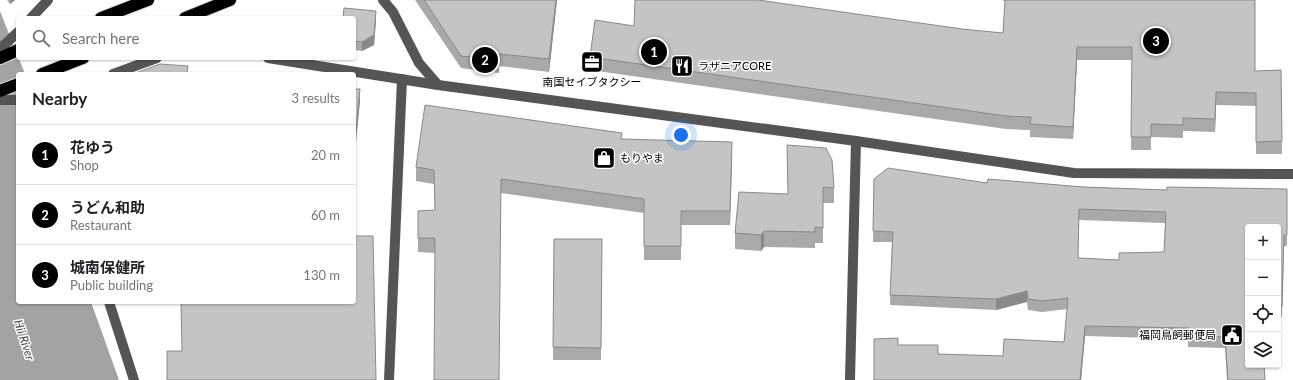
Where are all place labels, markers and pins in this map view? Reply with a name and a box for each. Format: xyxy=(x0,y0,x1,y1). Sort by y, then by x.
pin: 3 xyxy=(1143,26,1169,56)
pin: 1 xyxy=(641,37,667,67)
pin: 2 xyxy=(472,45,498,75)
office icon: 南国セイブタクシー xyxy=(579,49,605,75)
restaurant icon: ラザニアCORE xyxy=(669,53,695,79)
place label: ラザニアCORE xyxy=(698,59,771,72)
place label: 南国セイブタクシー xyxy=(543,75,642,88)
shop icon: もりやま xyxy=(591,145,617,171)
place label: もりやま xyxy=(620,151,664,164)
public building icon: 福岡鳥飼郵便局 xyxy=(1219,322,1245,348)
place label: 福岡鳥飼郵便局 xyxy=(1139,328,1216,341)

